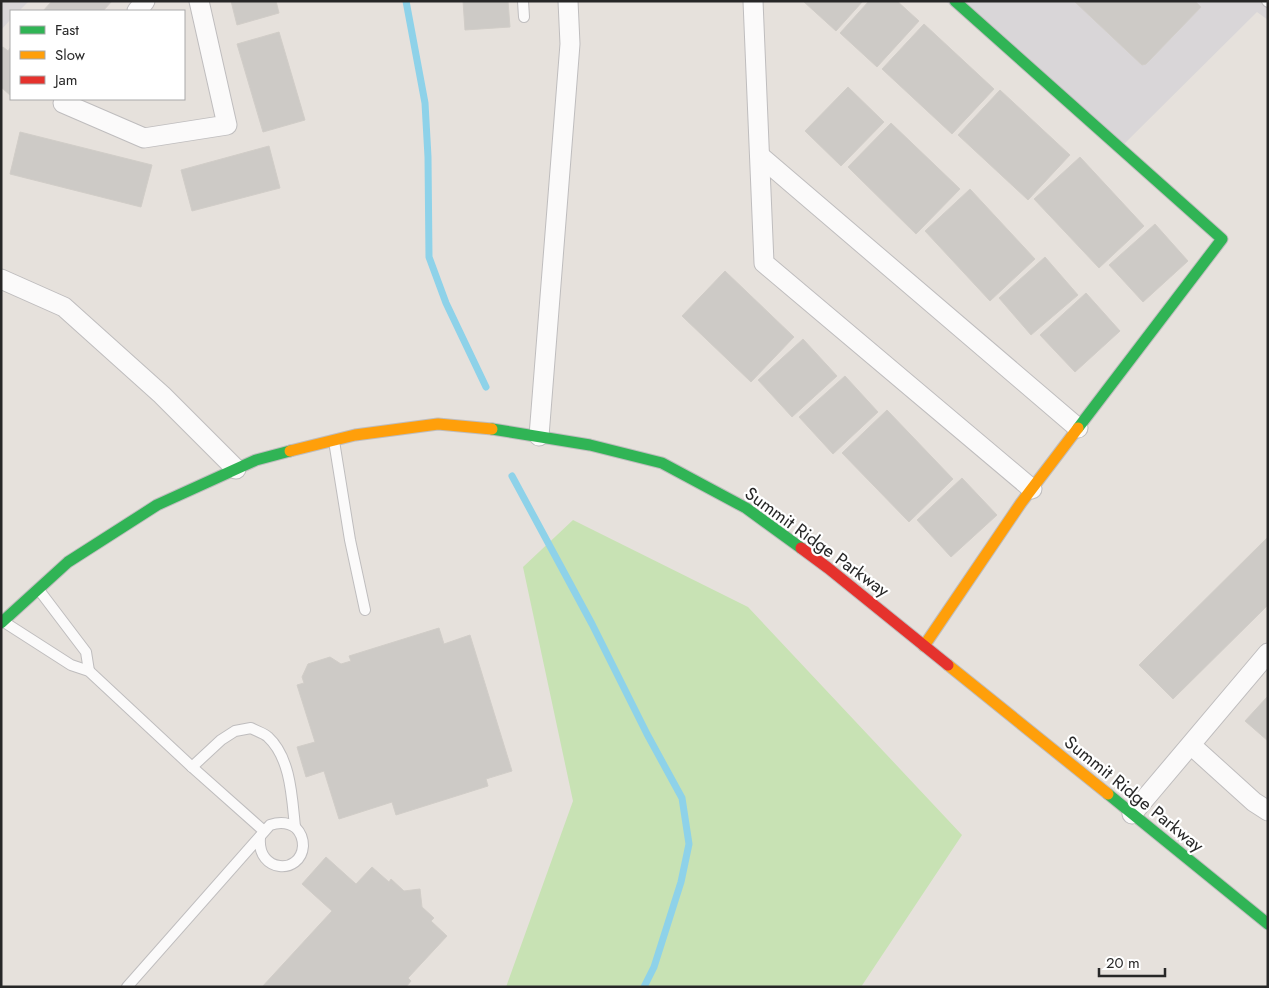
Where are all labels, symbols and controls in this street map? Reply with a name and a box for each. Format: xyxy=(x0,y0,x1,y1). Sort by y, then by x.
legend xyxy=(10,10,185,100)
text: Fast xyxy=(55,19,79,41)
text: Slow xyxy=(55,44,86,66)
text: Jam xyxy=(53,69,78,91)
street label: Summit Ridge Parkway xyxy=(739,481,895,603)
street label: Summit Ridge Parkway xyxy=(1059,730,1209,859)
scale bar xyxy=(1099,946,1165,978)
text: 20 m xyxy=(1106,952,1140,974)

